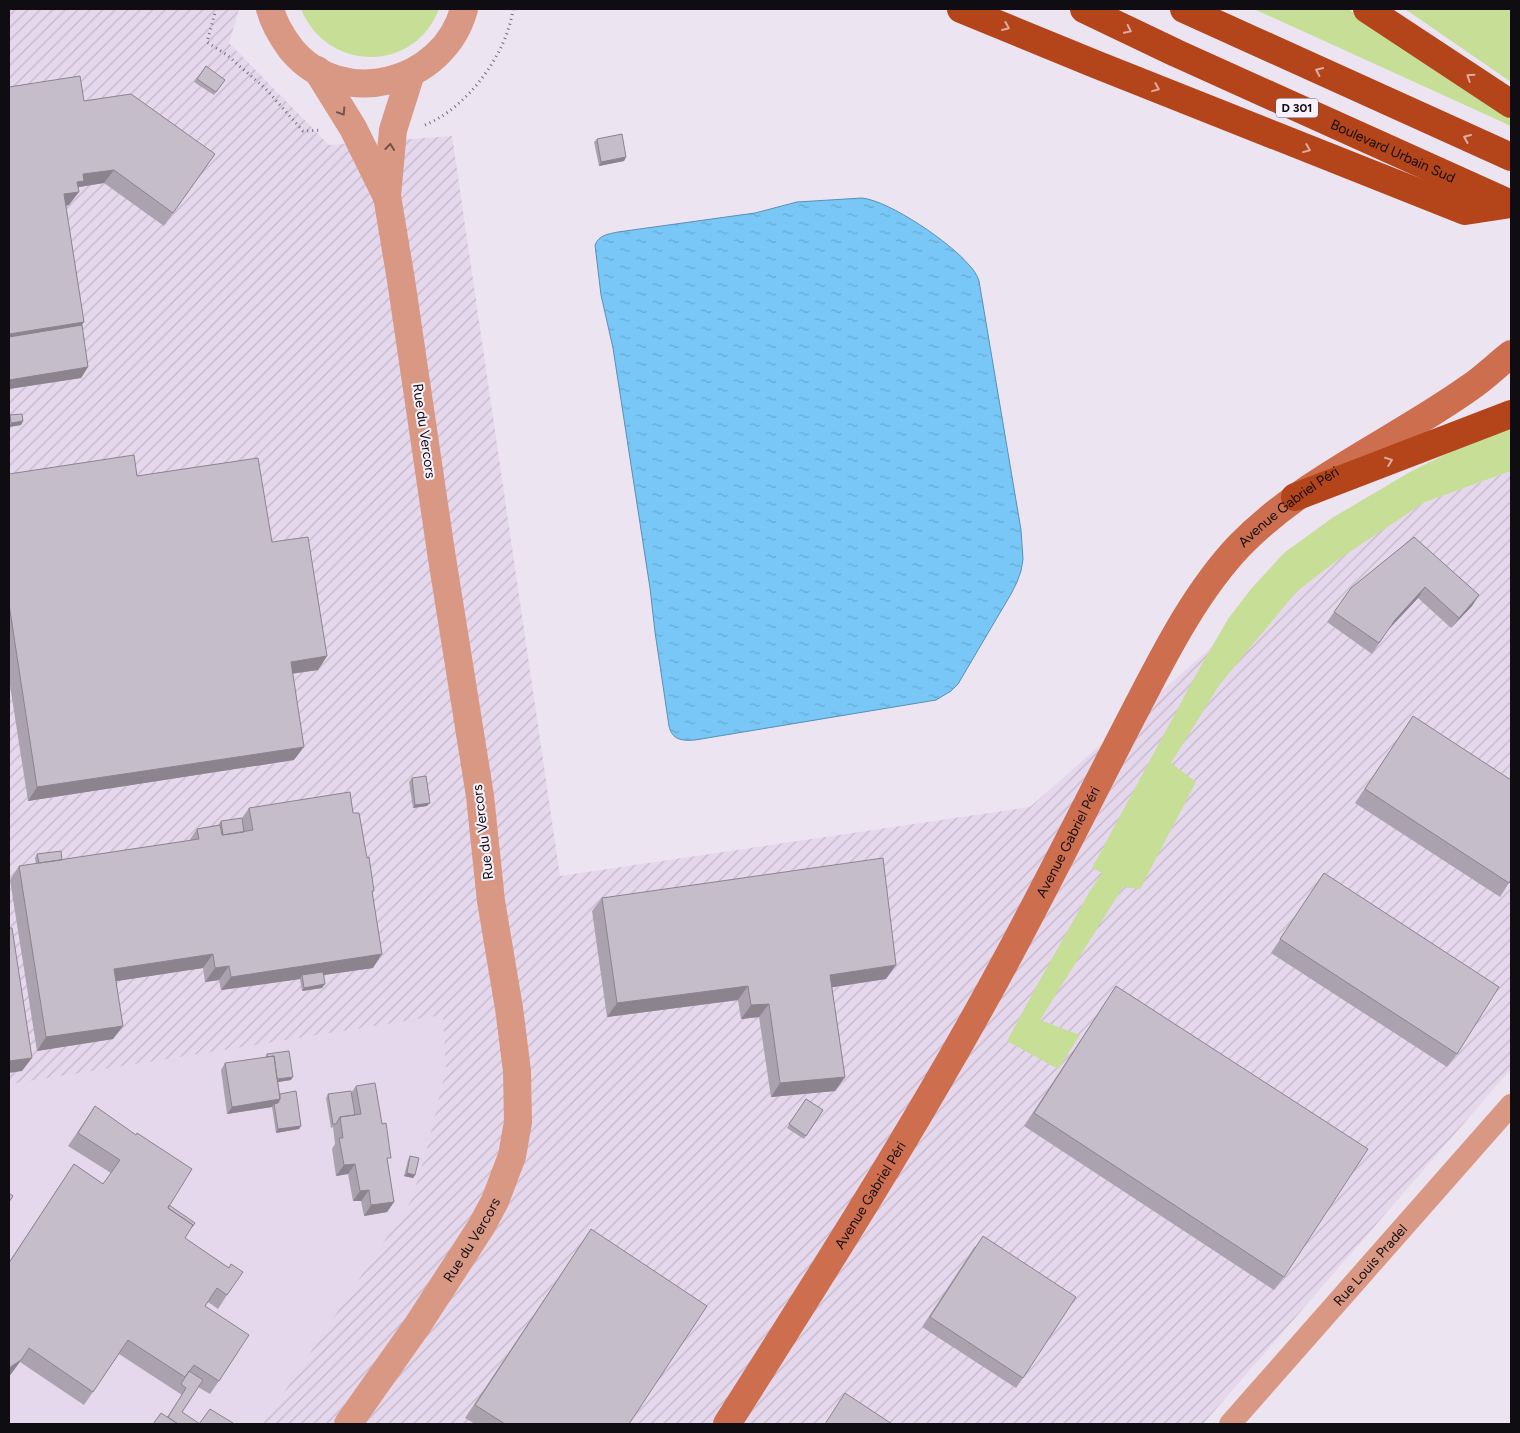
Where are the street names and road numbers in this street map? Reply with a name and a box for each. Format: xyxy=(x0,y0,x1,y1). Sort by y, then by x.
road number: D 301 xyxy=(1276,99,1318,118)
street label: Boulevard Urbain Sud xyxy=(1328,115,1458,186)
street label: Rue du Vercors xyxy=(409,382,439,480)
street label: Avenue Gabriel Péri xyxy=(1234,463,1342,551)
street label: Avenue Gabriel Péri xyxy=(1032,783,1103,900)
street label: Rue du Vercors xyxy=(469,784,497,880)
street label: Avenue Gabriel Péri xyxy=(831,1138,909,1252)
street label: Rue du Vercors xyxy=(439,1195,504,1285)
street label: Rue Louis Pradel xyxy=(1330,1221,1411,1309)

